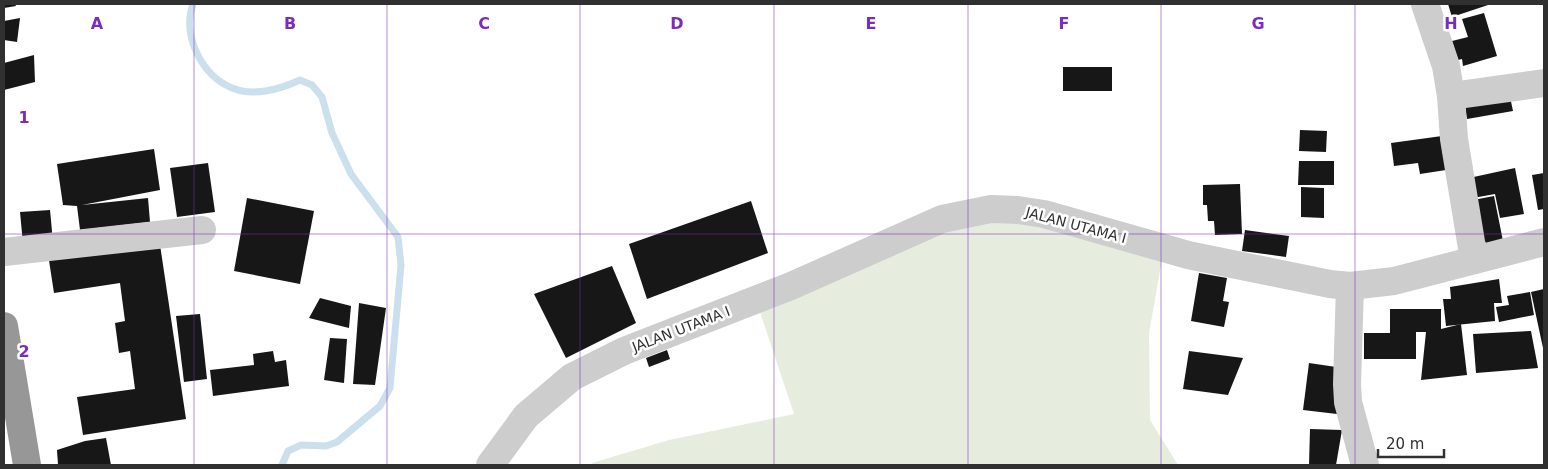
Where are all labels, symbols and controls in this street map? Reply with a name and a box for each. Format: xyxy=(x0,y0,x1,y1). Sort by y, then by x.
text: A xyxy=(91,14,104,33)
text: B xyxy=(284,14,296,33)
text: C xyxy=(478,14,490,33)
text: D xyxy=(670,14,684,33)
text: E xyxy=(866,14,876,33)
text: F xyxy=(1059,14,1069,33)
text: G xyxy=(1251,14,1265,33)
text: H xyxy=(1444,14,1458,33)
text: 1 xyxy=(18,108,30,127)
street label: JALAN UTAMA I xyxy=(1023,204,1128,246)
street label: JALAN UTAMA I xyxy=(629,303,732,355)
text: 2 xyxy=(18,342,30,361)
scale bar xyxy=(1378,426,1444,458)
text: 20 m xyxy=(1386,435,1424,453)

